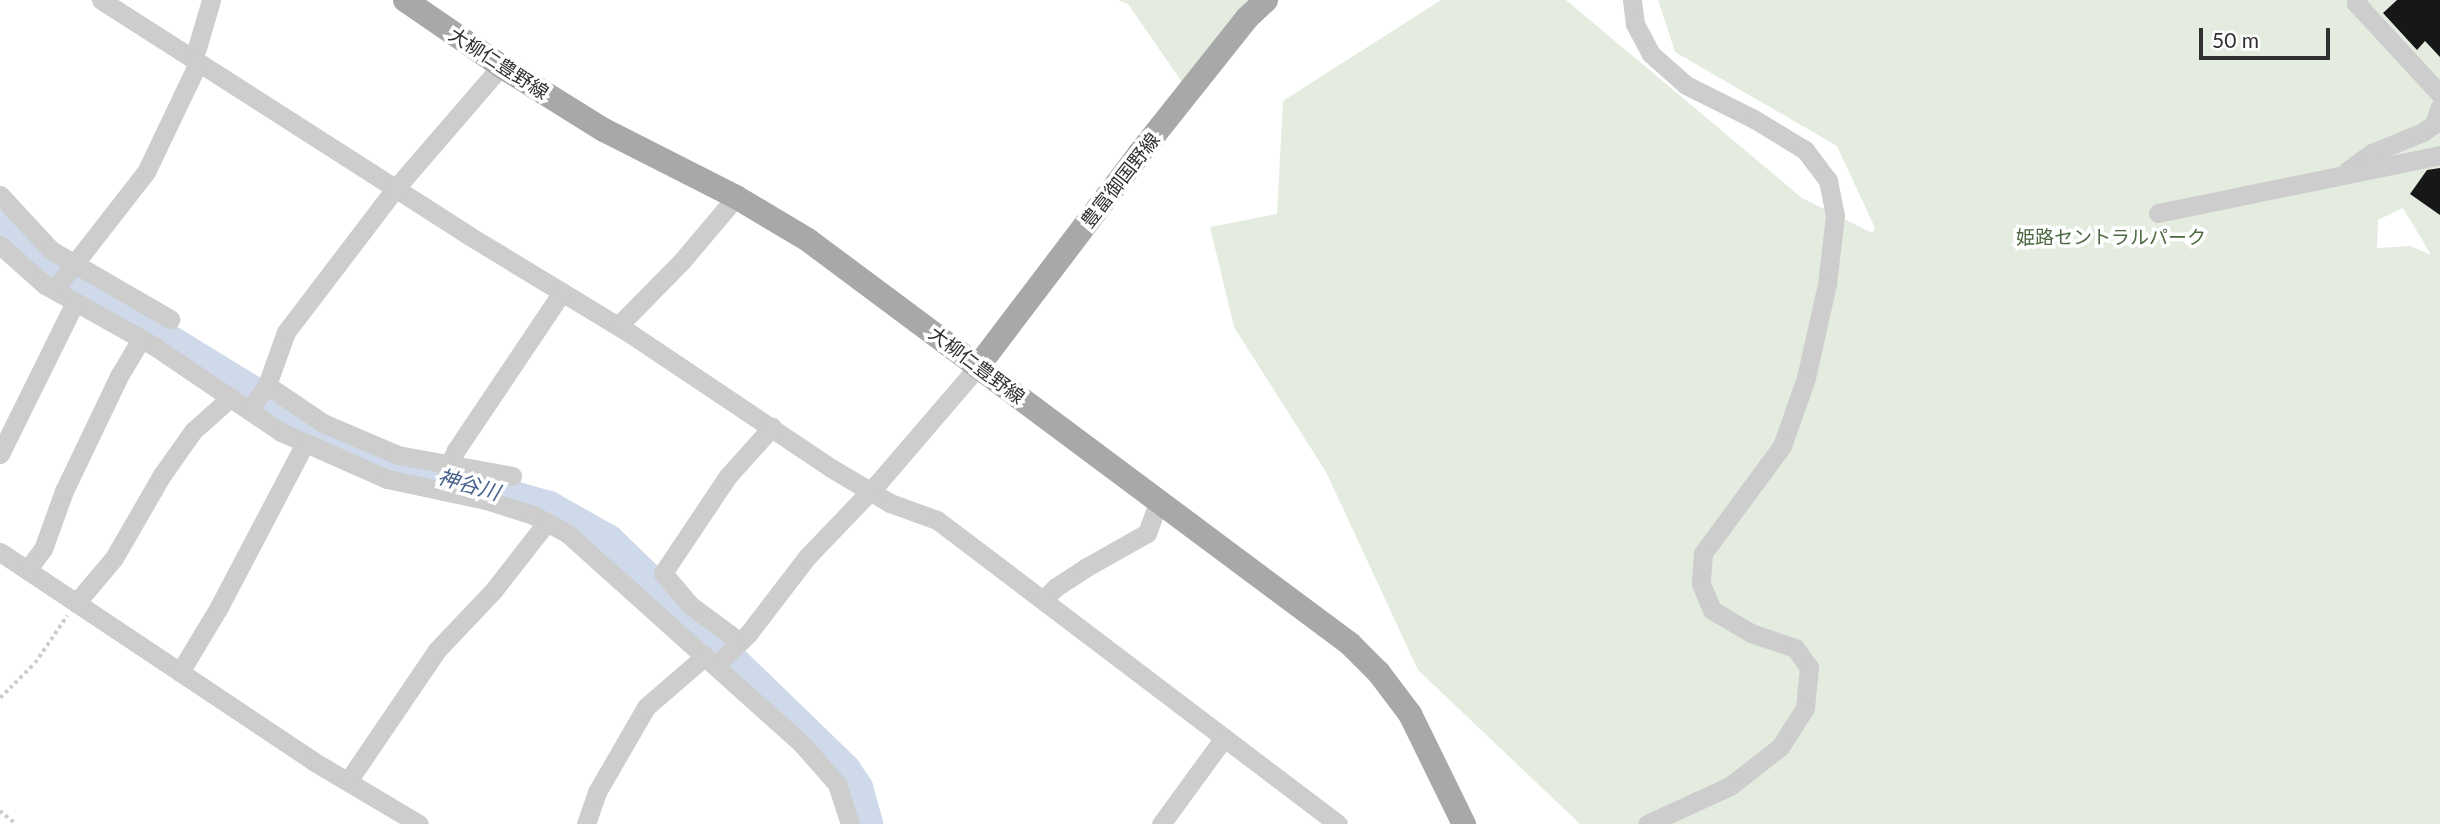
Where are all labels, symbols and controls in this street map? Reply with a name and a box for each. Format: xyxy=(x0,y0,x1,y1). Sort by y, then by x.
scale bar xyxy=(2202,14,2333,58)
street label: 大柳仁豊野線 xyxy=(445,22,553,104)
text: 50 m xyxy=(2212,27,2259,52)
street label: 豊富御国野線 xyxy=(1076,128,1164,232)
park label: 姫路セントラルパーク xyxy=(2016,226,2206,248)
street label: 大柳仁豊野線 xyxy=(925,322,1029,408)
water label: 神谷川 xyxy=(435,463,503,505)

